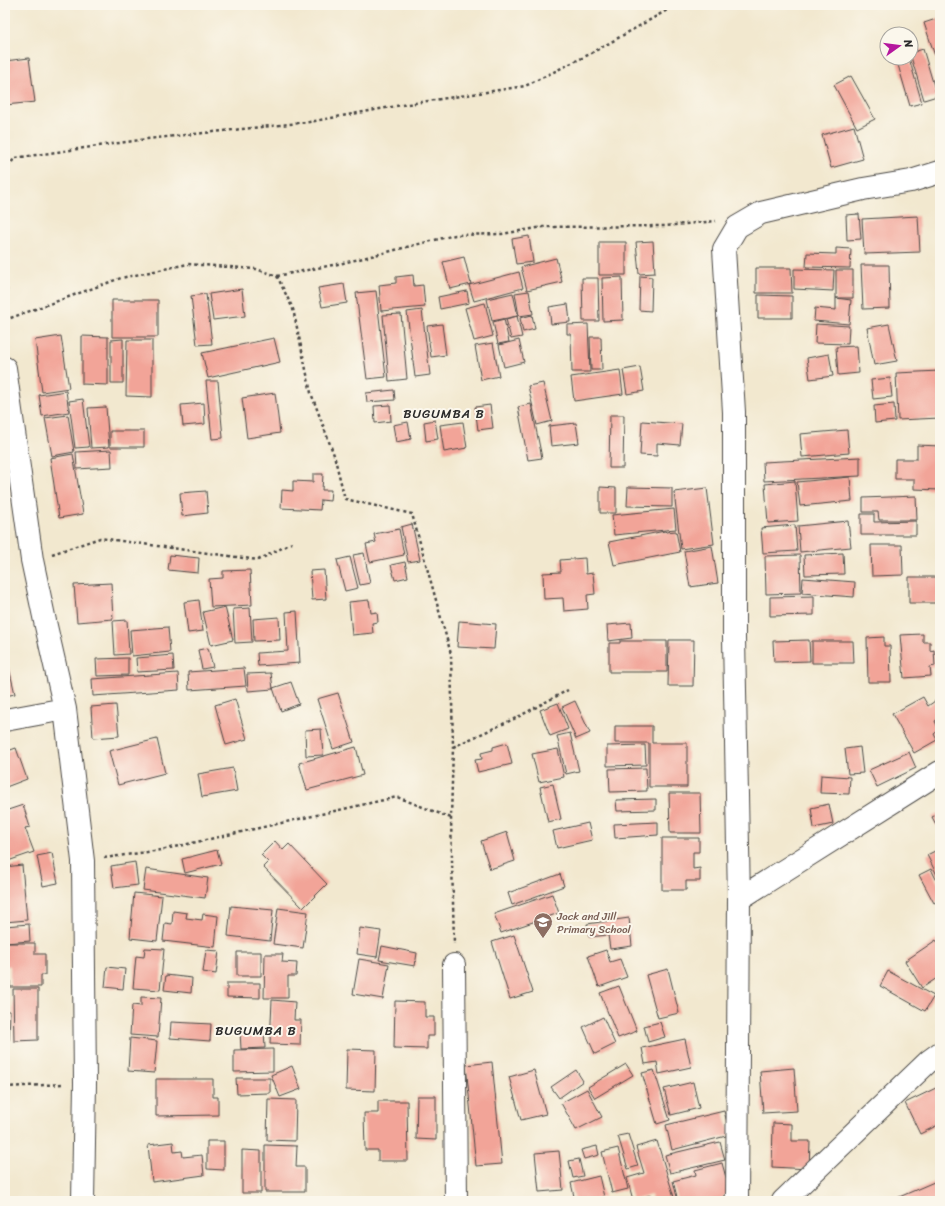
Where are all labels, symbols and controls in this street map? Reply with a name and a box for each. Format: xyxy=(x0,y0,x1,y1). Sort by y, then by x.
north arrow xyxy=(879,26,919,66)
text: N xyxy=(898,37,918,50)
district label: BUGUMBA B xyxy=(403,402,485,425)
place label: Jack and Jill Primary School xyxy=(556,907,632,939)
school or university icon: Jack and Jill Primary School xyxy=(532,911,554,939)
district label: BUGUMBA B xyxy=(215,1019,297,1042)

